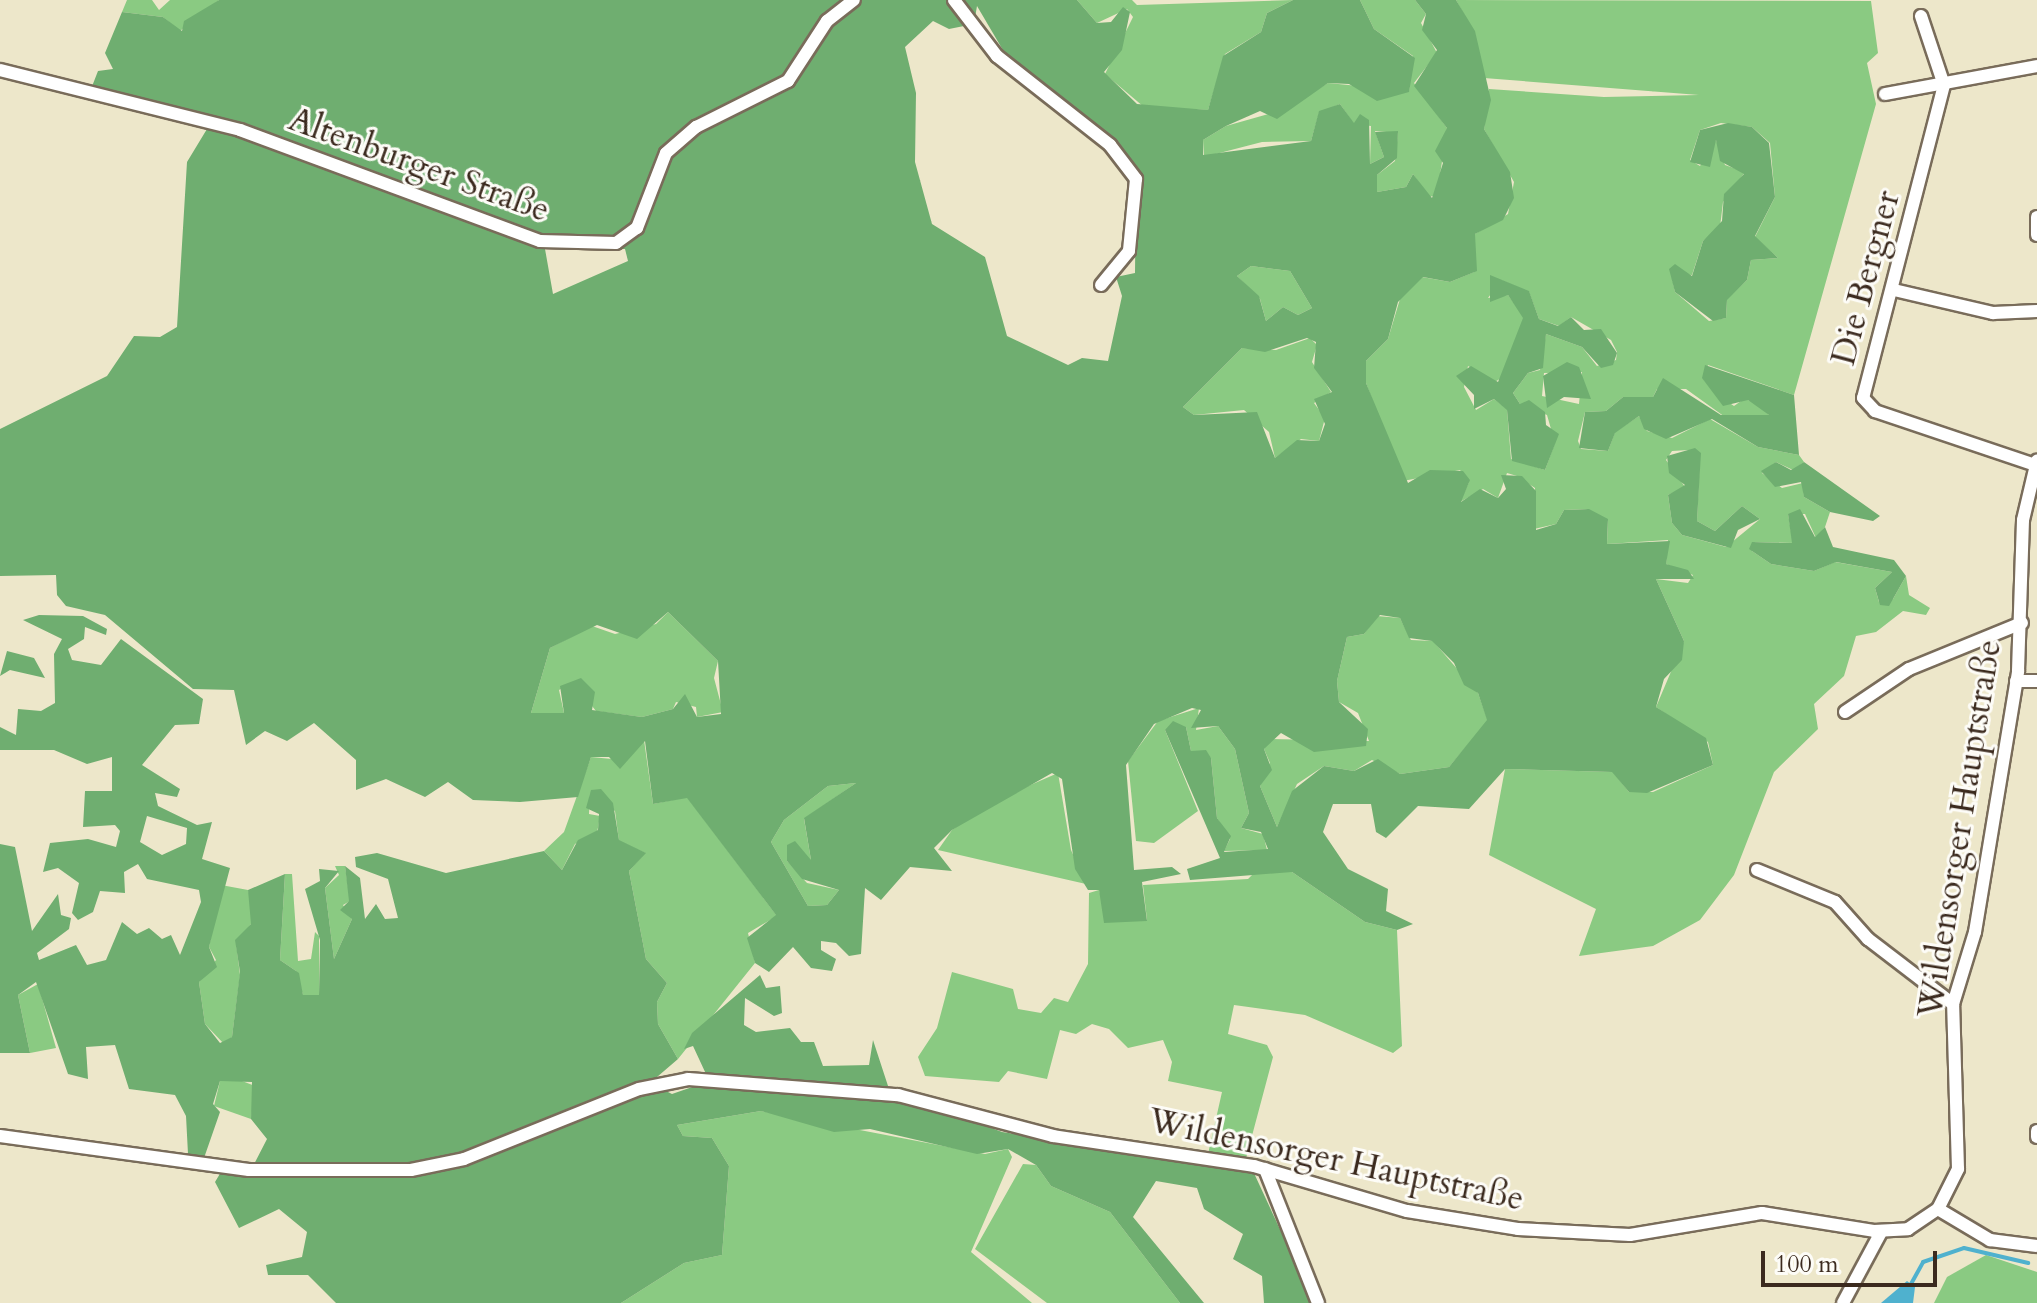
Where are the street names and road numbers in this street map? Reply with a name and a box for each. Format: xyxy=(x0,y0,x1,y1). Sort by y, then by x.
street label: Altenburger Straße xyxy=(283,99,555,231)
street label: Die Bergner xyxy=(1823,186,1909,370)
street label: Wildensorger Hauptstraße xyxy=(1910,637,2010,1021)
street label: Wildensorger Hauptstraße xyxy=(1145,1100,1527,1220)

